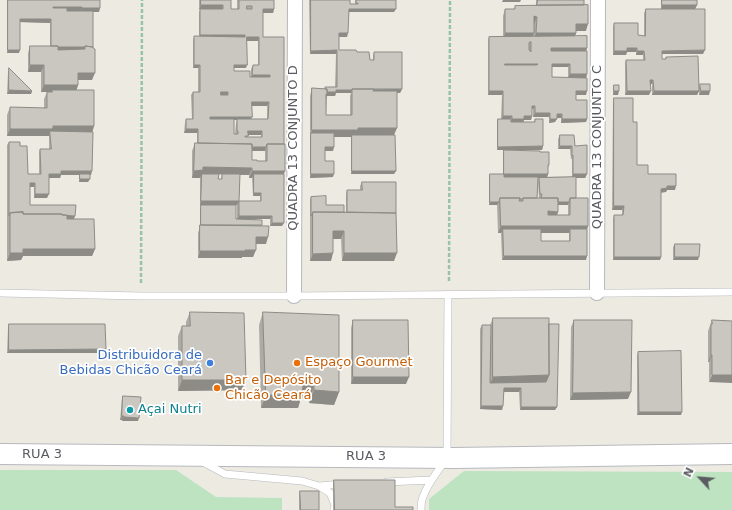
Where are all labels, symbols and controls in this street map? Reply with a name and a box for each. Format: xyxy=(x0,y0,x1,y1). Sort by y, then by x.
street label: QUADRA 13 CONJUNTO D xyxy=(286,65,302,231)
street label: QUADRA 13 CONJUNTO C xyxy=(590,65,606,229)
place label: Distribuidora de Bebidas Chicão Ceará xyxy=(60,348,202,379)
place label: Espaço Gourmet xyxy=(305,355,413,371)
marker: Distribuidora de Bebidas Chicão Ceará xyxy=(205,358,215,368)
marker: Espaço Gourmet xyxy=(292,358,302,368)
place label: Bar e Depósito Chicão Ceará xyxy=(225,373,321,404)
marker: Bar e Depósito Chicão Ceará xyxy=(212,383,222,393)
place label: Açai Nutri xyxy=(138,402,202,418)
marker: Açai Nutri xyxy=(125,405,135,415)
street label: RUA 3 xyxy=(22,447,62,463)
street label: RUA 3 xyxy=(346,449,386,465)
north arrow xyxy=(680,458,720,498)
text: N xyxy=(681,466,697,480)

